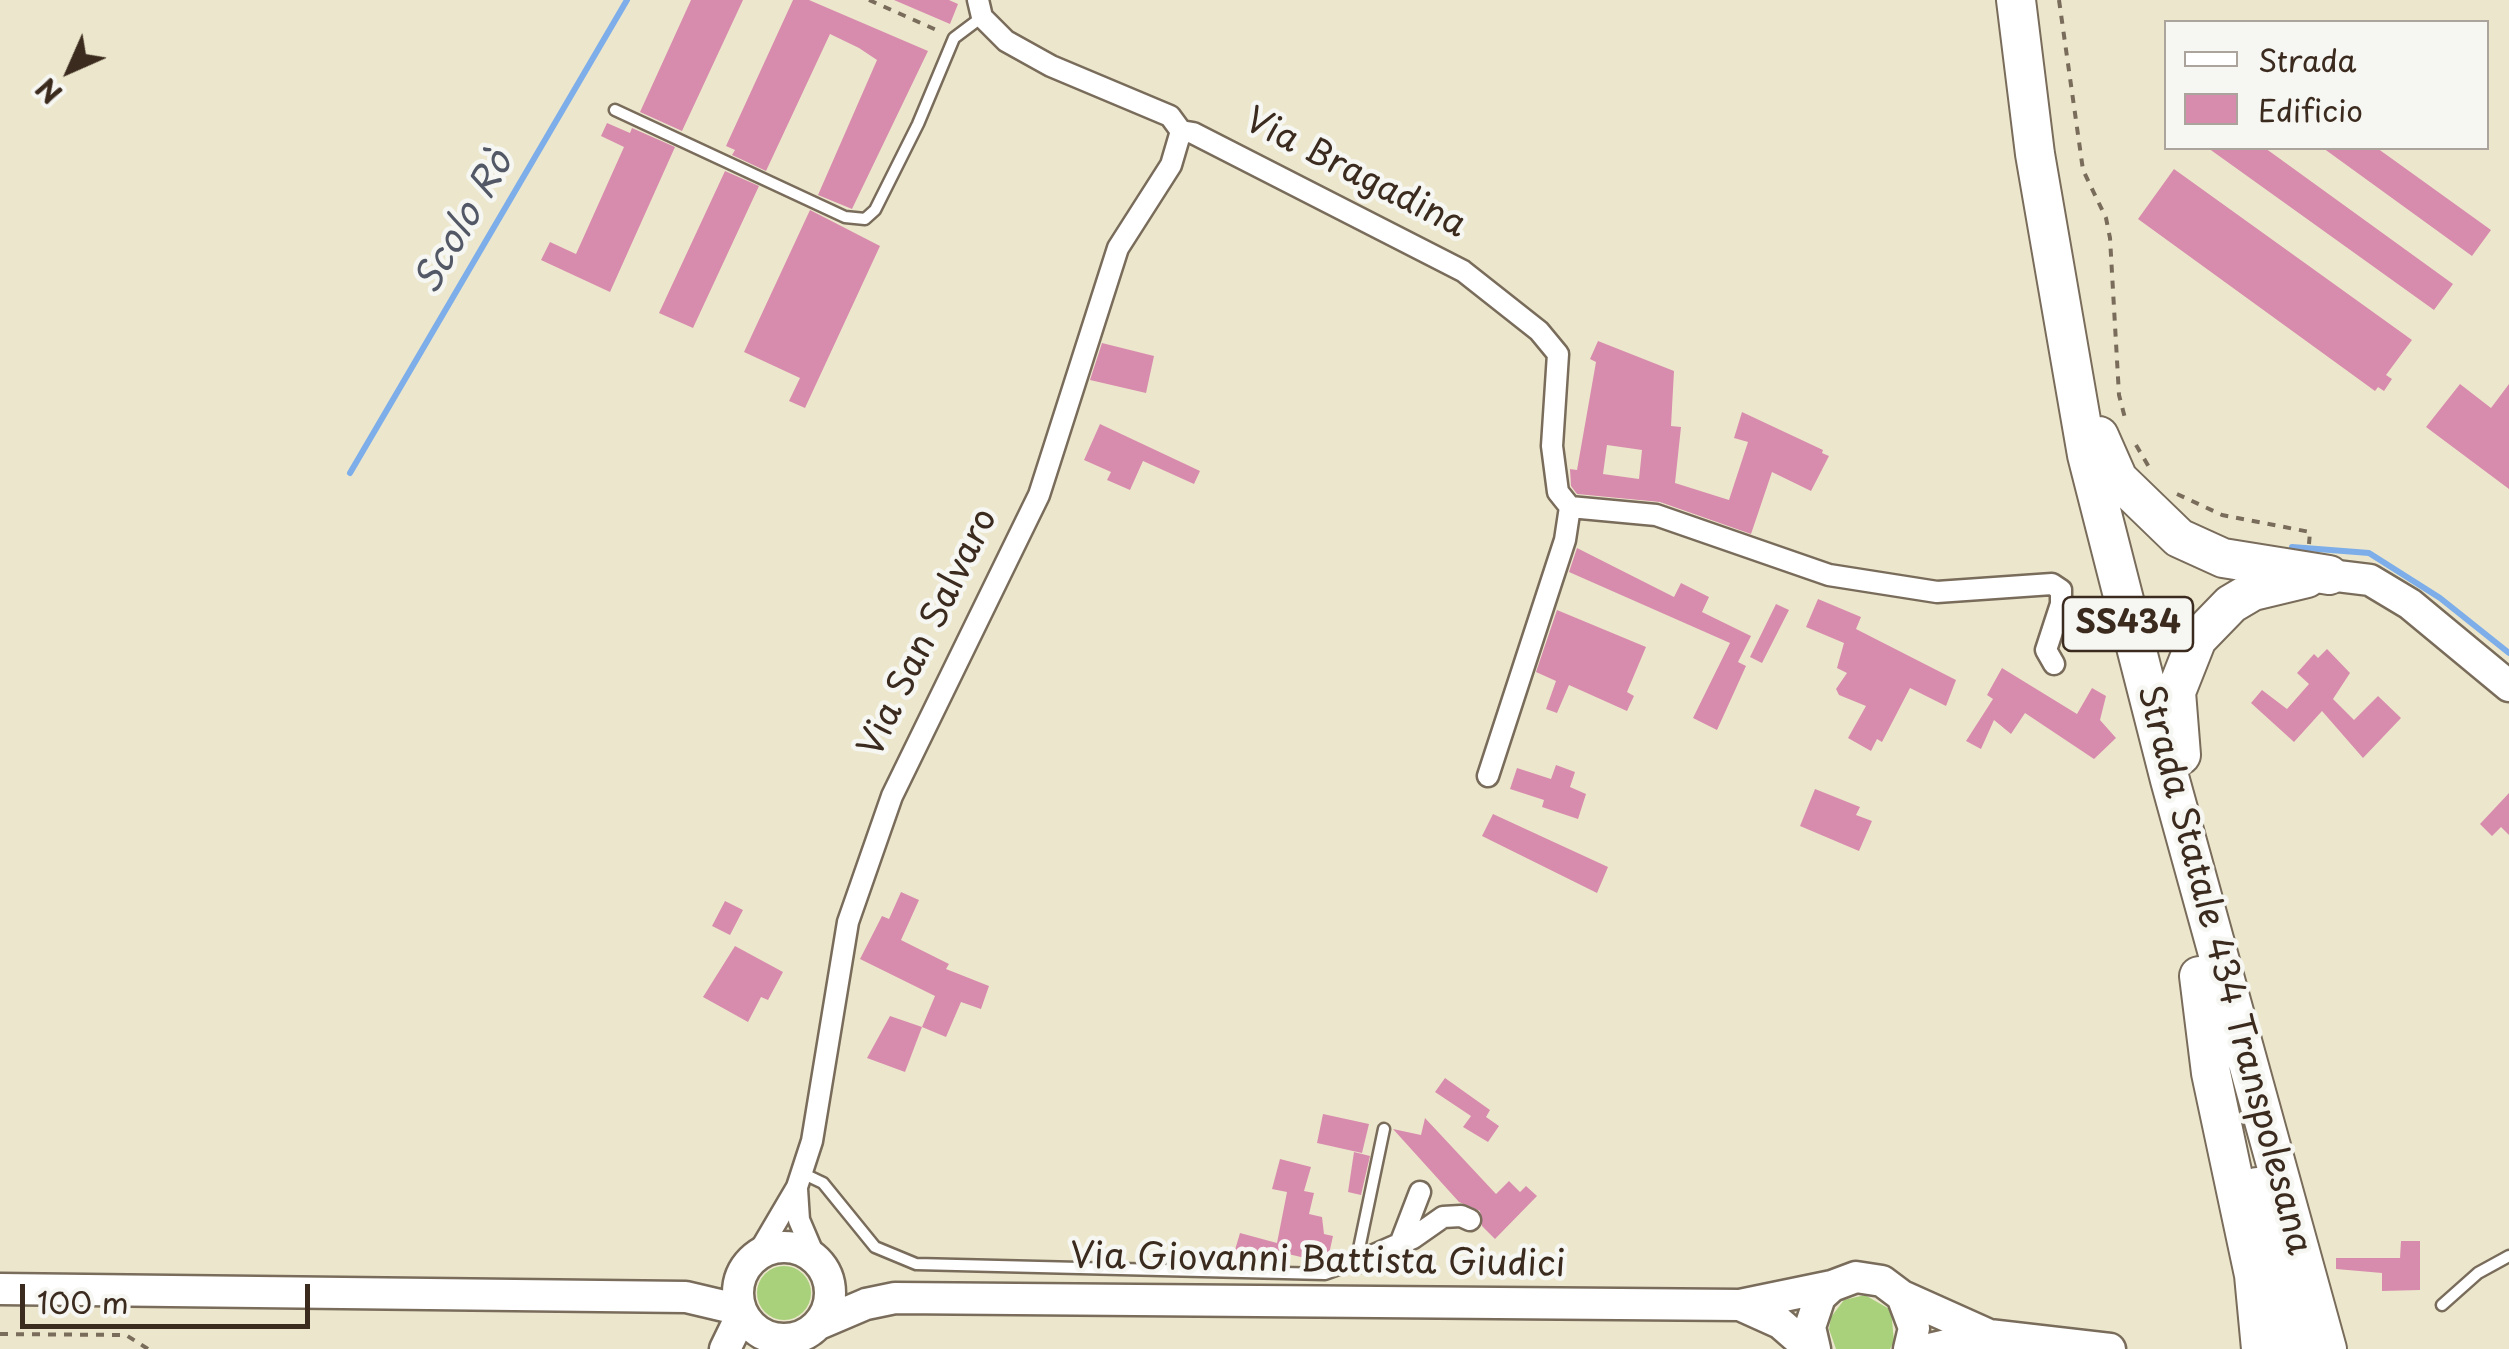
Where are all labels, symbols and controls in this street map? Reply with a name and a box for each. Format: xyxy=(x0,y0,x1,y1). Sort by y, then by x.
north arrow xyxy=(20,20,120,120)
legend xyxy=(2164,20,2489,150)
text: Strada xyxy=(2258,37,2357,82)
text: N xyxy=(25,69,71,115)
text: Edificio xyxy=(2258,87,2363,132)
street label: Via Bragadina xyxy=(1237,100,1473,248)
water label: Scolo Rò xyxy=(406,144,524,302)
street label: Via San Salvaro xyxy=(851,502,1007,764)
road number: SS434 xyxy=(2063,597,2193,651)
street label: Strada Statale 434 Transpolesana xyxy=(2127,681,2319,1259)
street label: Via Giovanni Battista Giudici xyxy=(1070,1237,1566,1287)
scale bar xyxy=(25,1264,315,1326)
text: 100 m xyxy=(37,1279,129,1324)

